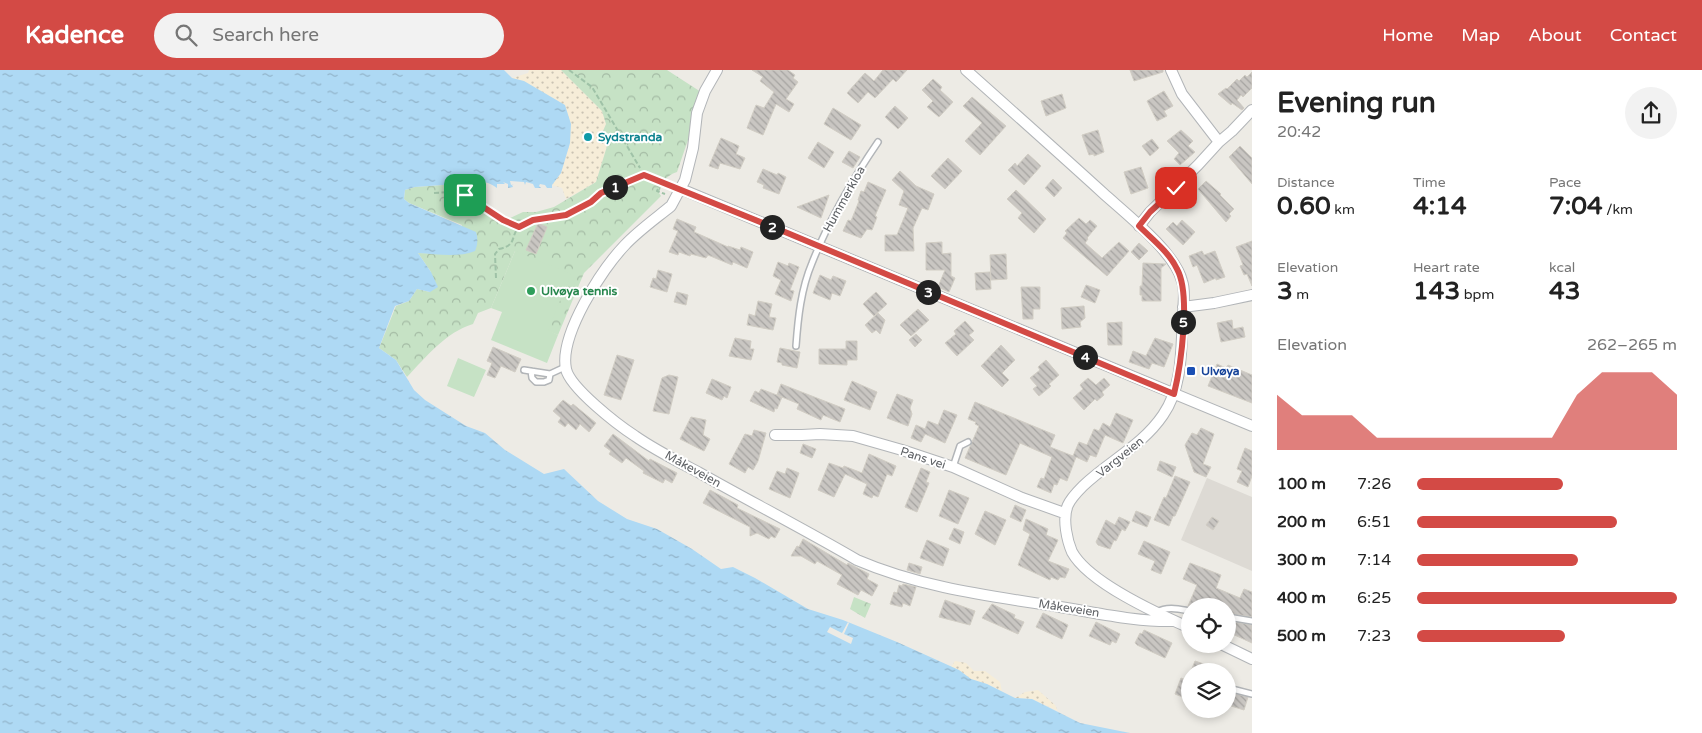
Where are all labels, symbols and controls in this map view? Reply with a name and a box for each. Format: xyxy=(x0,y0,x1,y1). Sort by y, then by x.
search box xyxy=(154,13,504,58)
text: Kadence xyxy=(25,21,124,50)
icon: search xyxy=(172,21,200,49)
text: Search here xyxy=(212,24,319,46)
text: Home xyxy=(1382,24,1433,46)
text: Map xyxy=(1461,24,1500,46)
text: About xyxy=(1528,24,1582,46)
text: Contact xyxy=(1610,24,1677,46)
text: Evening run xyxy=(1277,86,1436,120)
button: share xyxy=(1625,87,1677,139)
text: 20:42 xyxy=(1277,122,1321,142)
place label: Sydstranda xyxy=(598,130,662,145)
marker: Sydstranda xyxy=(582,131,594,143)
street label: Hummerkloa xyxy=(820,164,868,234)
pin xyxy=(1155,167,1197,209)
pin xyxy=(444,174,486,216)
pin: 1 xyxy=(602,174,628,200)
icon: check xyxy=(1162,174,1190,202)
text: Distance xyxy=(1277,174,1335,191)
text: Time xyxy=(1413,174,1446,191)
text: Pace xyxy=(1549,174,1581,191)
text: 1 xyxy=(611,179,620,196)
icon: arrive xyxy=(451,181,479,209)
text: 0.60 xyxy=(1277,191,1331,221)
text: 4:14 xyxy=(1413,191,1467,221)
text: 7:04 xyxy=(1549,191,1603,221)
text: km xyxy=(1331,201,1355,218)
text: /km xyxy=(1603,201,1633,218)
pin: 2 xyxy=(760,214,784,240)
text: 2 xyxy=(768,219,777,236)
text: Elevation xyxy=(1277,259,1338,276)
text: Heart rate xyxy=(1413,259,1480,276)
text: kcal xyxy=(1549,259,1575,276)
text: 3 xyxy=(1277,276,1293,306)
text: 143 xyxy=(1413,276,1460,306)
text: 43 xyxy=(1549,276,1580,306)
pin: 3 xyxy=(916,280,940,304)
place label: Ulvøya tennis xyxy=(541,284,618,299)
text: 3 xyxy=(924,284,933,301)
marker: Ulvøya tennis xyxy=(525,285,537,297)
text: m xyxy=(1293,286,1309,303)
text: bpm xyxy=(1460,286,1494,303)
pin: 5 xyxy=(1170,310,1196,334)
text: 5 xyxy=(1179,314,1188,331)
text: Elevation xyxy=(1277,335,1347,355)
text: 262–265 m xyxy=(1587,335,1677,355)
pin: 4 xyxy=(1072,344,1098,370)
text: 4 xyxy=(1081,349,1090,366)
place label: Ulvøya xyxy=(1201,364,1240,379)
marker: Ulvøya xyxy=(1185,365,1197,377)
street label: Vargveien xyxy=(1094,434,1146,480)
street label: Pans vei xyxy=(899,444,947,472)
street label: Måkeveien xyxy=(663,448,723,490)
text: 100 m xyxy=(1277,474,1326,494)
text: 7:26 xyxy=(1357,474,1391,494)
text: 200 m xyxy=(1277,512,1326,532)
text: 6:51 xyxy=(1357,512,1391,532)
text: 300 m xyxy=(1277,550,1326,570)
text: 7:14 xyxy=(1357,550,1391,570)
text: 400 m xyxy=(1277,588,1326,608)
text: 6:25 xyxy=(1357,588,1391,608)
street label: Måkeveien xyxy=(1037,596,1101,620)
map controls xyxy=(1181,598,1236,718)
button: locate xyxy=(1181,598,1236,653)
text: 500 m xyxy=(1277,626,1326,646)
text: 7:23 xyxy=(1357,626,1391,646)
button: layers xyxy=(1181,663,1236,718)

